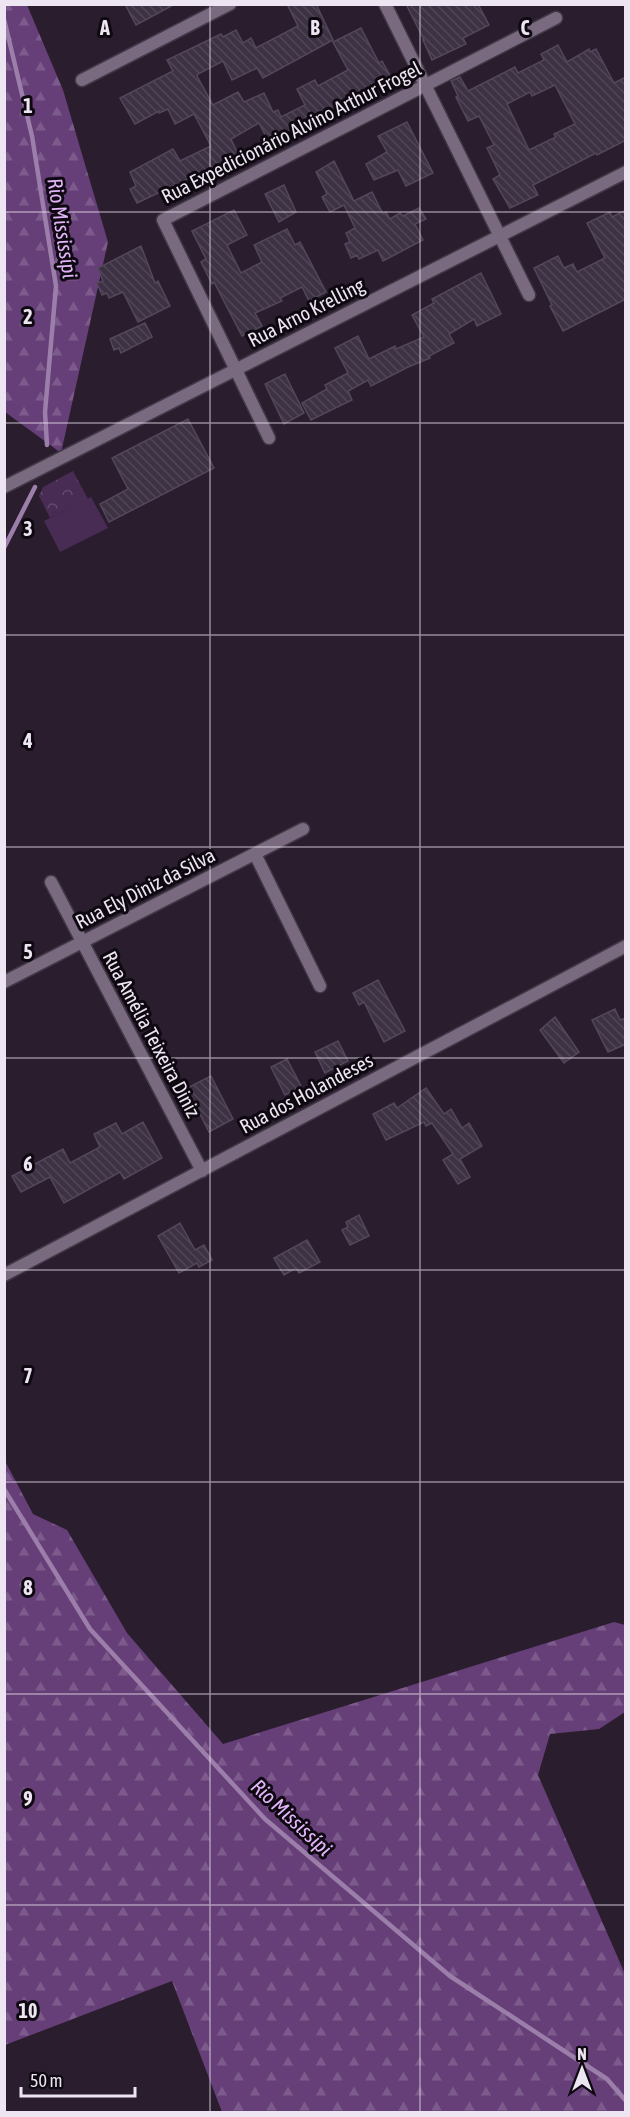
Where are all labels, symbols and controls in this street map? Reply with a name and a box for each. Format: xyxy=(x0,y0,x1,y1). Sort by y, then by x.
text: A xyxy=(99,16,110,39)
text: B xyxy=(310,16,320,39)
text: C xyxy=(521,16,530,39)
street label: Rua Expedicionário Alvino Arthur Frogel xyxy=(157,56,425,208)
text: 1 xyxy=(23,94,33,117)
water label: Rio Mississípi xyxy=(43,176,83,280)
street label: Rua Arno Krelling xyxy=(244,273,368,351)
text: 2 xyxy=(23,305,33,328)
text: 3 xyxy=(23,517,33,540)
text: 4 xyxy=(22,729,33,752)
street label: Rua Ely Diniz da Silva xyxy=(71,843,219,933)
text: 5 xyxy=(23,940,33,963)
street label: Rua Amélia Teixeira Diniz xyxy=(99,947,205,1121)
street label: Rua dos Holandeses xyxy=(235,1048,377,1138)
text: 6 xyxy=(23,1152,33,1175)
text: 7 xyxy=(23,1364,33,1387)
text: 8 xyxy=(23,1576,33,1599)
water label: Rio Mississípi xyxy=(247,1774,337,1860)
text: 9 xyxy=(23,1787,33,1810)
text: 10 xyxy=(19,1999,37,2022)
north arrow xyxy=(552,2039,612,2099)
text: N xyxy=(577,2045,587,2063)
scale bar xyxy=(21,2060,135,2098)
text: 50 m xyxy=(30,2070,62,2091)

